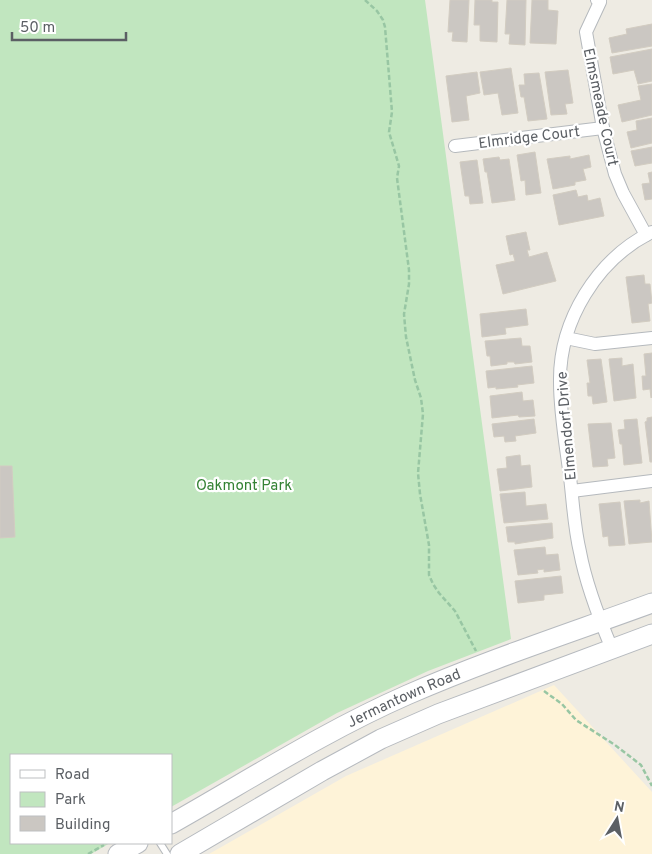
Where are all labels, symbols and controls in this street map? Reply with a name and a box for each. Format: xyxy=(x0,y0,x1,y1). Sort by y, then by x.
scale bar xyxy=(12,10,126,42)
text: 50 m xyxy=(20,19,55,38)
street label: Elmsmeade Court xyxy=(578,47,621,168)
street label: Elmridge Court xyxy=(477,123,581,154)
street label: Elmendorf Drive xyxy=(553,371,582,481)
park label: Oakmont Park xyxy=(196,477,292,496)
street label: Jermantown Road xyxy=(344,666,464,733)
legend xyxy=(10,754,172,844)
text: Road xyxy=(55,766,90,785)
text: Park xyxy=(55,791,86,810)
north arrow xyxy=(592,794,642,844)
text: N xyxy=(613,798,626,817)
text: Building xyxy=(55,816,110,835)

